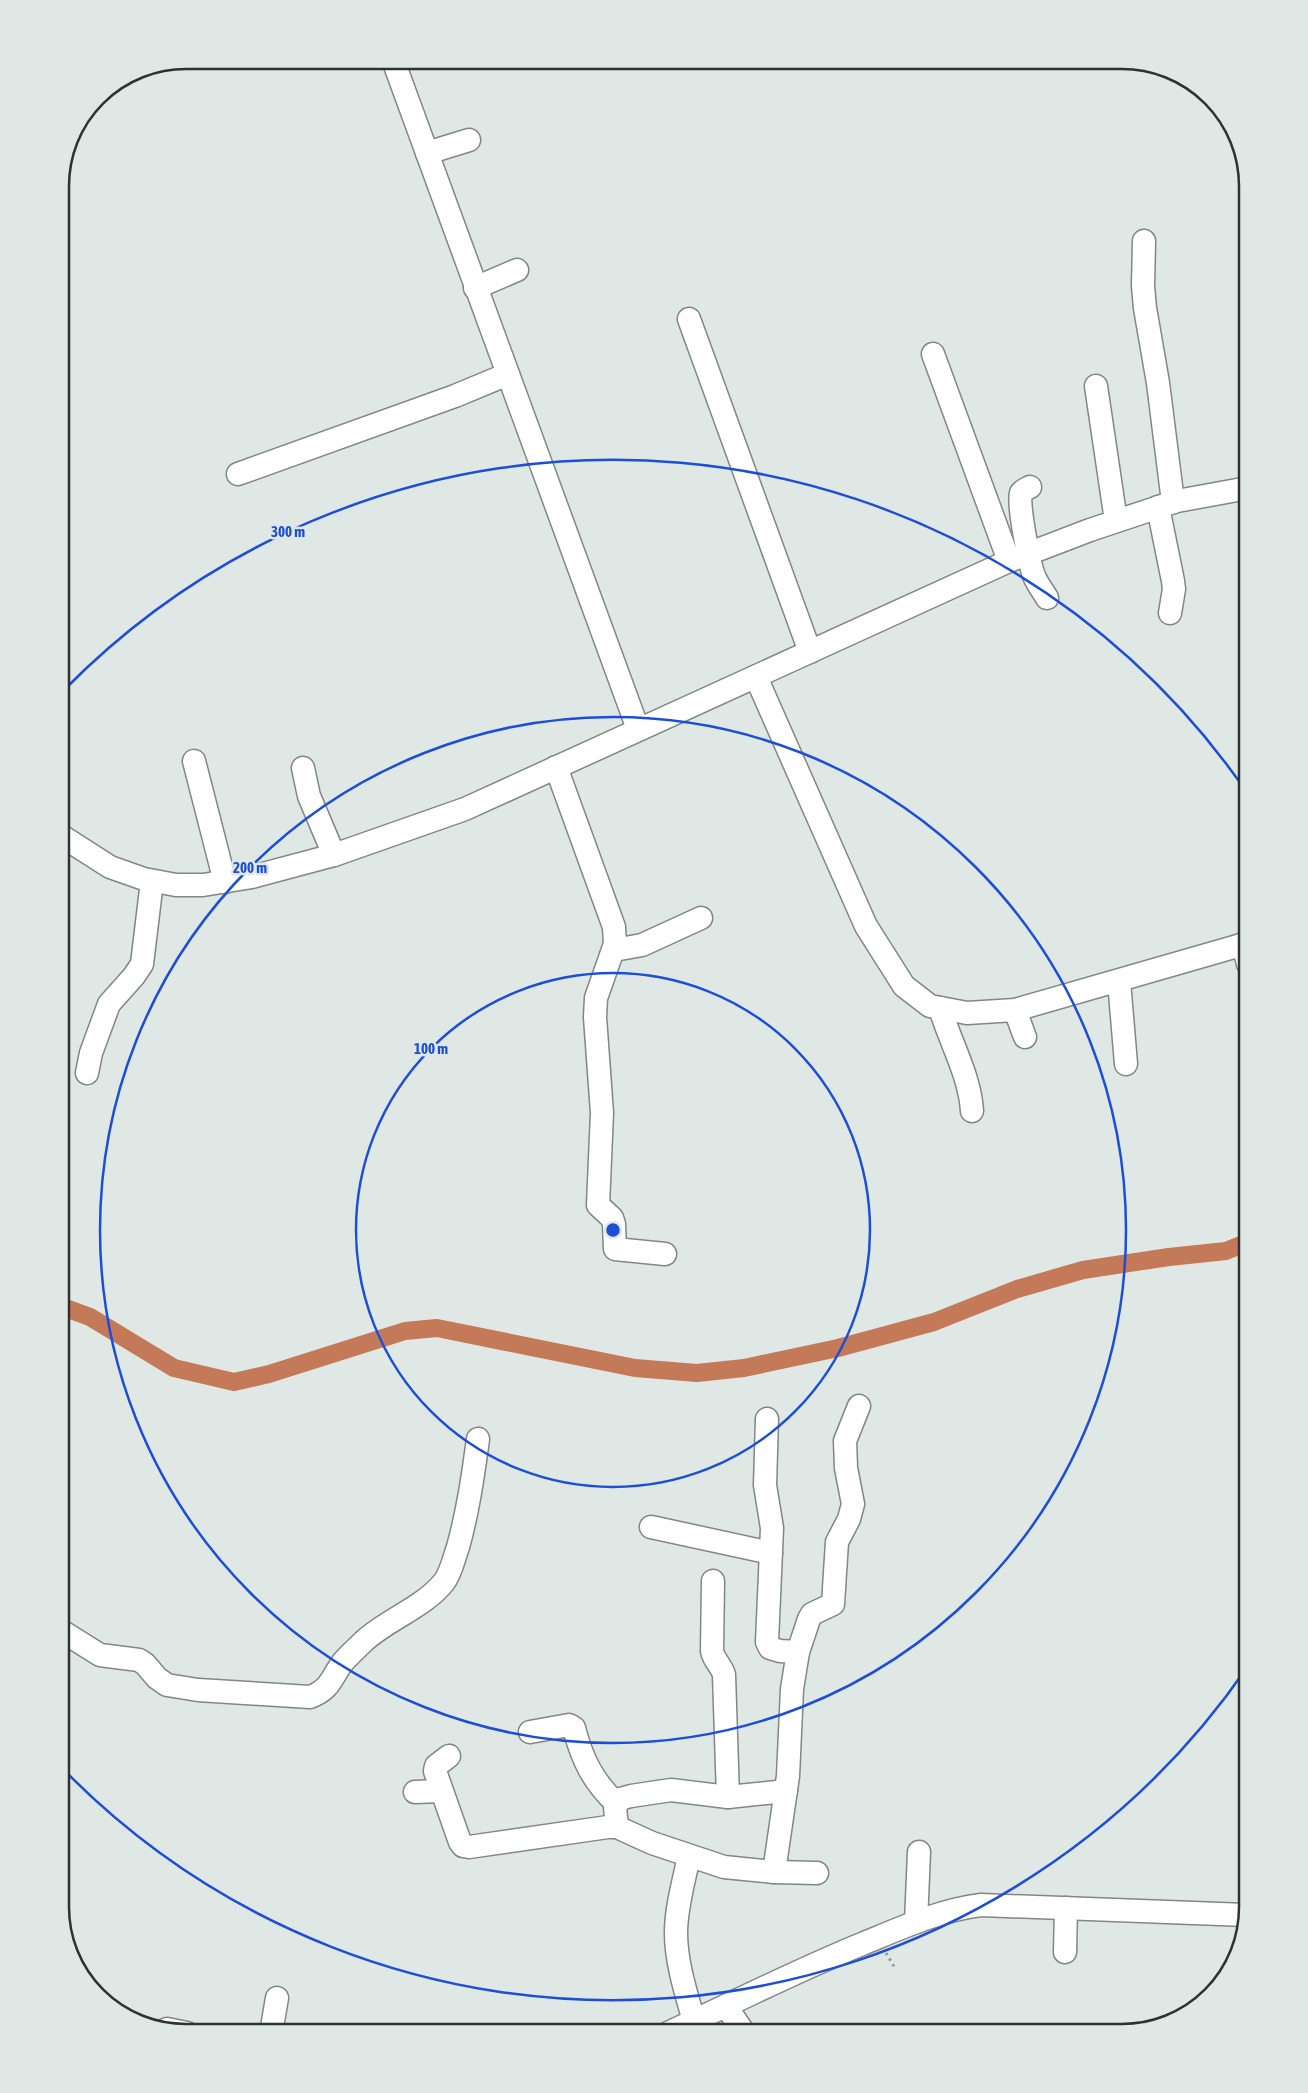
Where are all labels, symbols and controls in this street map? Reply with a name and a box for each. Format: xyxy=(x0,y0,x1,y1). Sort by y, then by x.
text: 300 m xyxy=(271,523,305,540)
text: 200 m xyxy=(233,859,267,876)
text: 100 m xyxy=(414,1040,448,1057)
centre of rings xyxy=(604,1221,622,1239)

